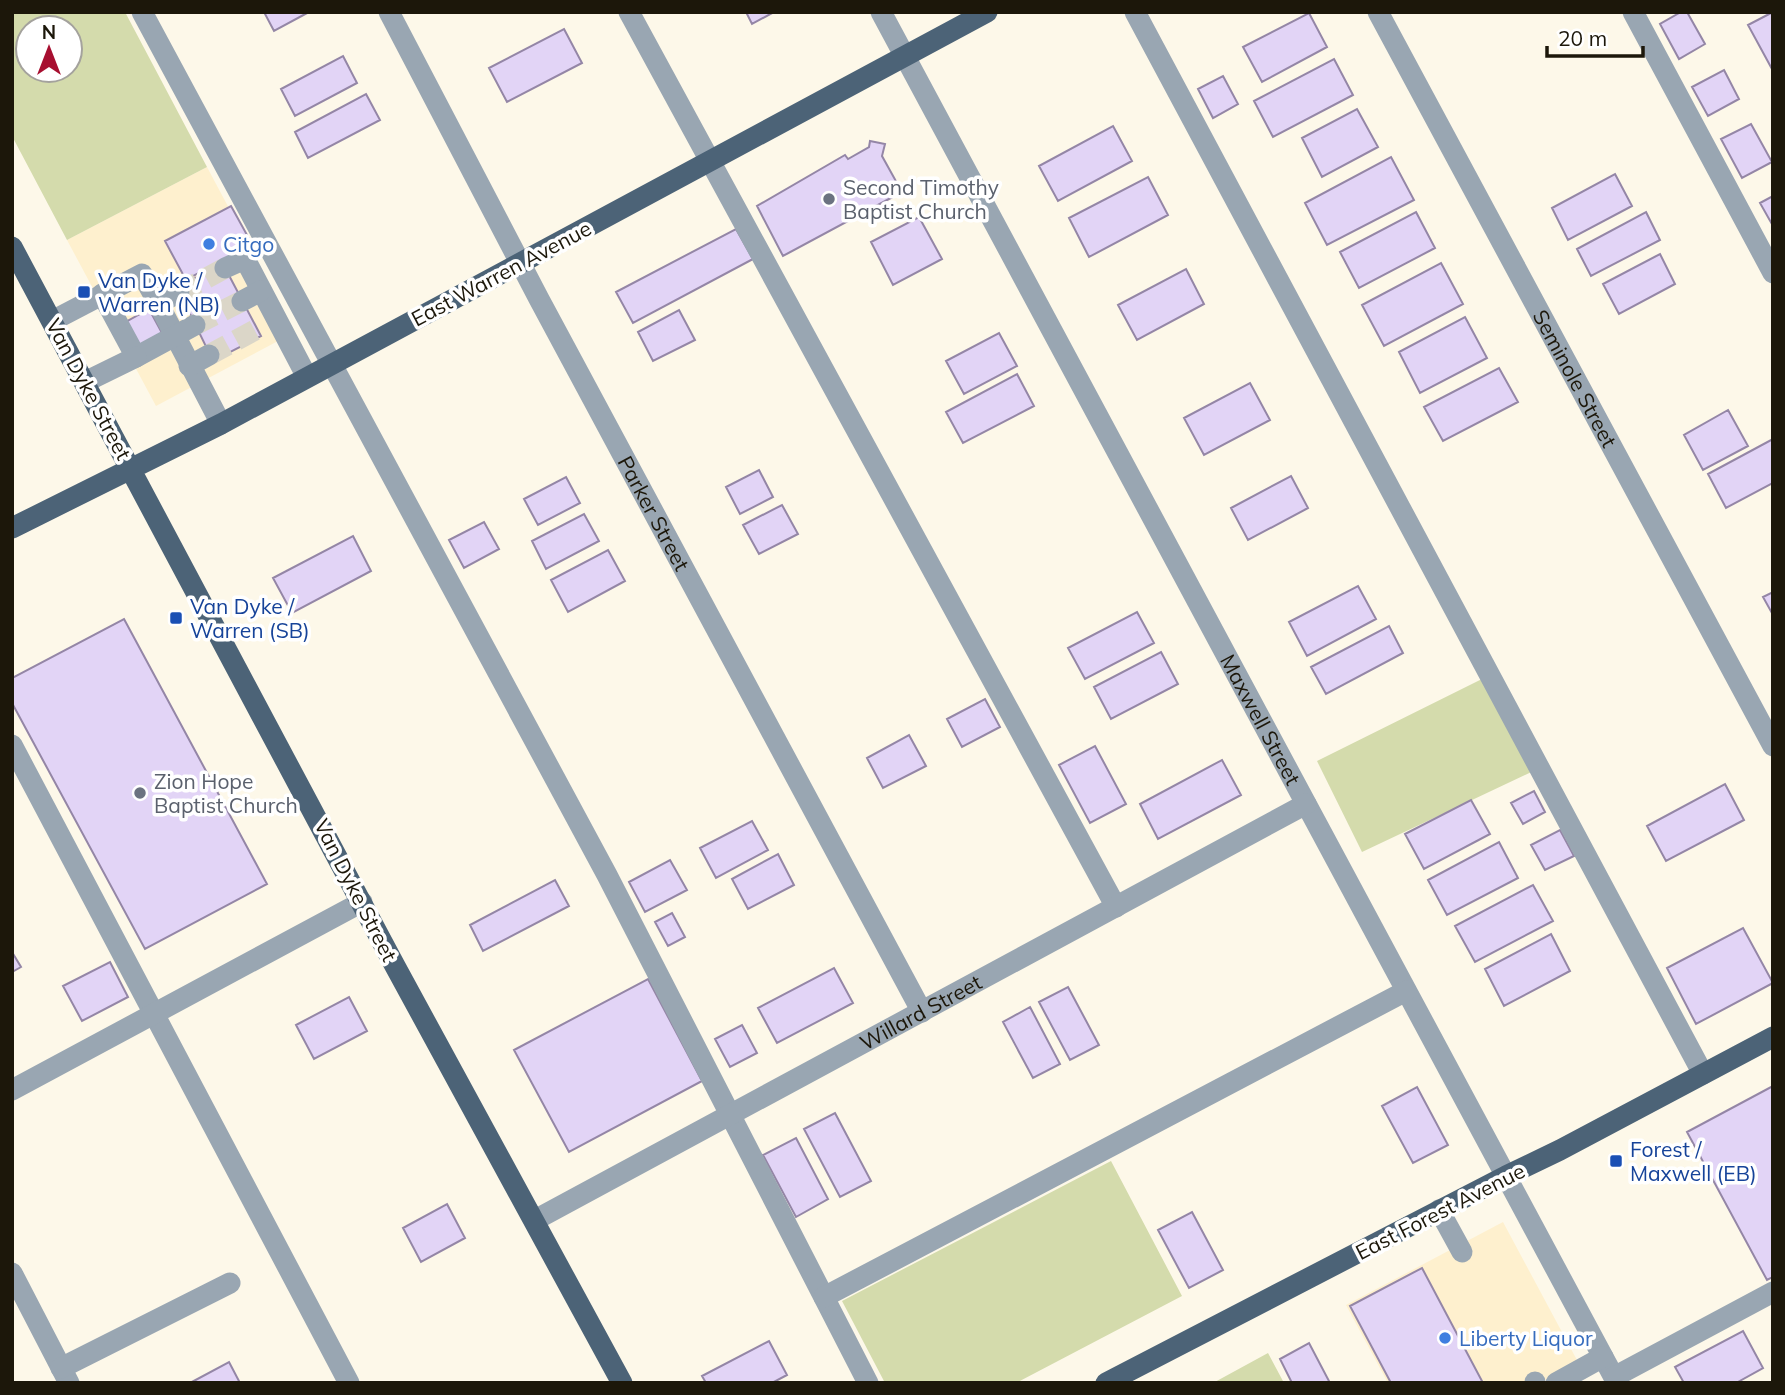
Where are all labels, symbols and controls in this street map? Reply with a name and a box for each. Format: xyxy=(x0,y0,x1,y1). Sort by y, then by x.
north arrow xyxy=(14,14,84,84)
scale bar xyxy=(1547,14,1643,58)
text: N xyxy=(42,20,56,44)
text: 20 m xyxy=(1558,25,1607,51)
place label: Second Timothy Baptist Church xyxy=(843,174,999,224)
marker: Second Timothy Baptist Church xyxy=(821,191,837,207)
street label: East Warren Avenue xyxy=(407,215,595,331)
place label: Citgo xyxy=(223,231,274,257)
marker: Citgo xyxy=(201,236,217,252)
place label: Van Dyke / Warren (NB) xyxy=(98,267,220,317)
marker: Van Dyke / Warren (NB) xyxy=(76,284,92,300)
street label: Seminole Street xyxy=(1528,305,1623,452)
street label: Van Dyke Street xyxy=(41,314,137,464)
street label: Parker Street xyxy=(613,451,695,575)
place label: Van Dyke / Warren (SB) xyxy=(190,593,310,643)
marker: Van Dyke / Warren (SB) xyxy=(168,610,184,626)
street label: Maxwell Street xyxy=(1215,650,1307,789)
place label: Zion Hope Baptist Church xyxy=(154,768,298,818)
marker: Zion Hope Baptist Church xyxy=(132,785,148,801)
street label: Van Dyke Street xyxy=(309,815,403,965)
street label: Willard Street xyxy=(855,969,986,1055)
place label: Forest / Maxwell (EB) xyxy=(1630,1136,1757,1186)
marker: Forest / Maxwell (EB) xyxy=(1608,1153,1624,1169)
street label: East Forest Avenue xyxy=(1351,1157,1529,1265)
place label: Liberty Liquor xyxy=(1459,1325,1593,1351)
marker: Liberty Liquor xyxy=(1437,1330,1453,1346)

